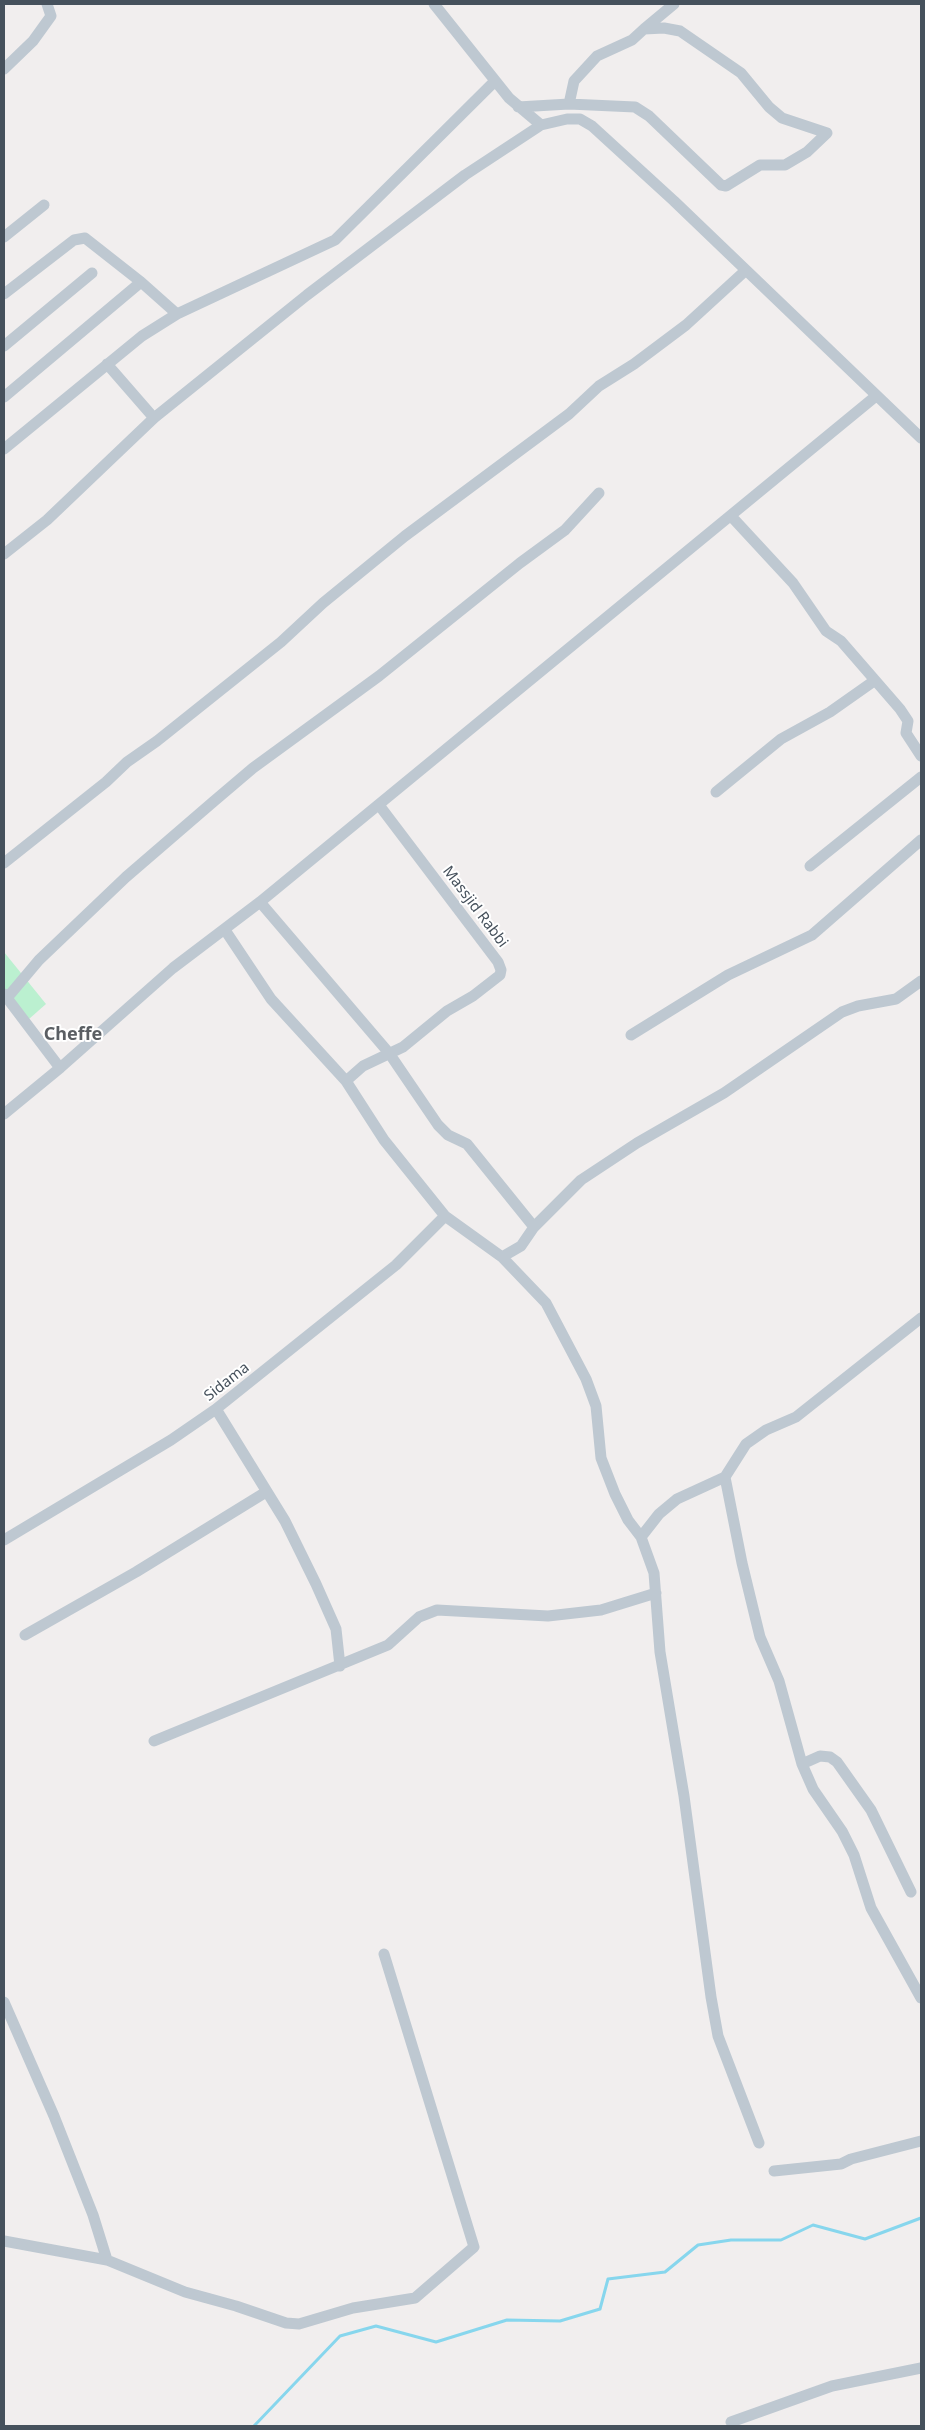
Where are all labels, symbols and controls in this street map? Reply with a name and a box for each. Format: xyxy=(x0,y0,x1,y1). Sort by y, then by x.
street label: Massjid Rabbi xyxy=(439,863,511,951)
district label: Cheffe xyxy=(44,1024,102,1046)
street label: Sidama xyxy=(201,1359,253,1405)

